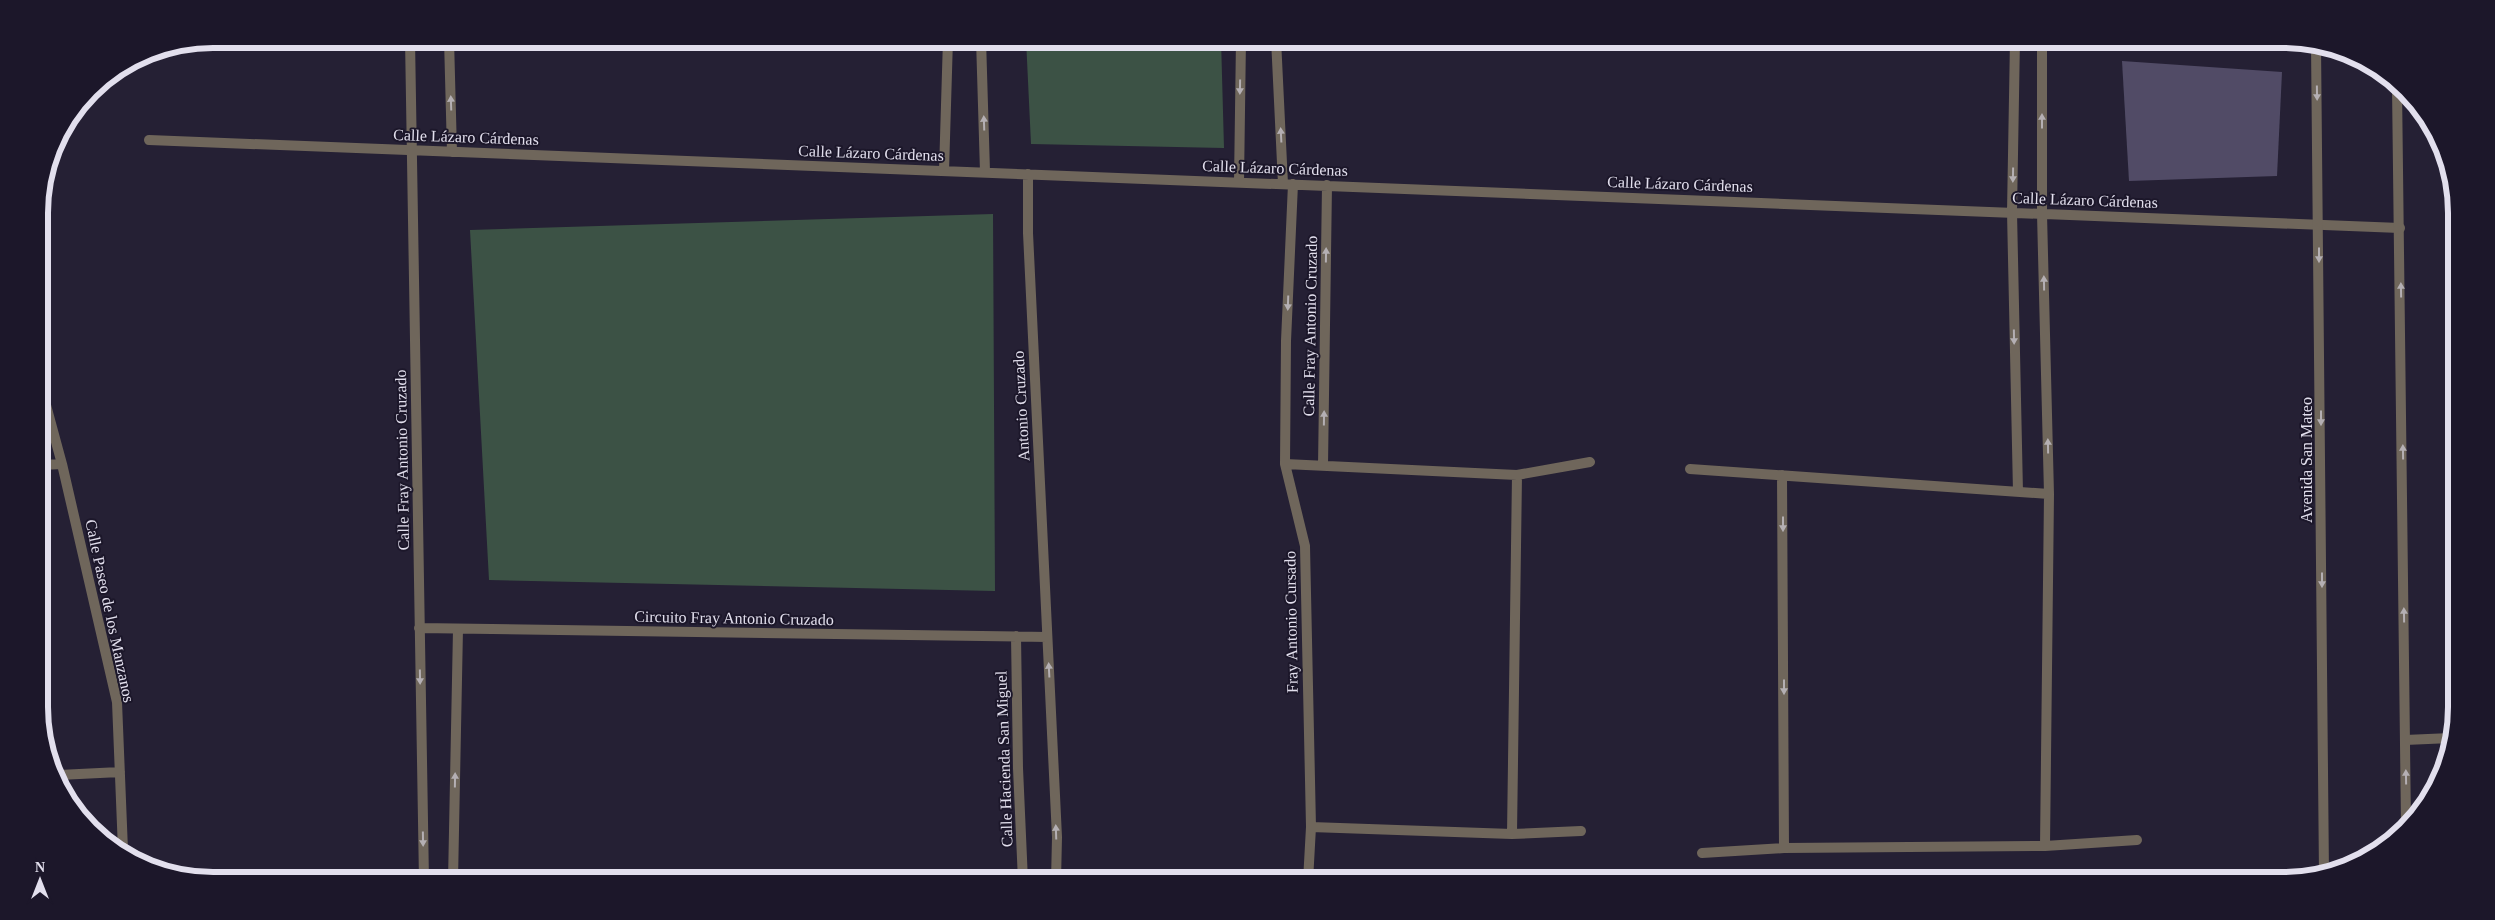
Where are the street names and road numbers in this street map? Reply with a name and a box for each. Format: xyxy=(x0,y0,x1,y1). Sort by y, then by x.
street label: Calle Lázaro Cárdenas xyxy=(393,126,539,148)
street label: Calle Lázaro Cárdenas xyxy=(798,142,944,164)
street label: Calle Lázaro Cárdenas xyxy=(1202,157,1348,179)
street label: Calle Lázaro Cárdenas xyxy=(1607,173,1753,195)
street label: Calle Lázaro Cárdenas xyxy=(2012,189,2158,211)
street label: Calle Fray Antonio Cruzado xyxy=(1300,235,1321,417)
street label: Antonio Cruzado xyxy=(1010,350,1032,462)
street label: Calle Fray Antonio Cruzado xyxy=(392,369,413,551)
street label: Avenida San Mateo xyxy=(2298,397,2315,523)
street label: Calle Paseo de los Manzanos xyxy=(82,518,138,704)
street label: Fray Antonio Cursado xyxy=(1281,551,1302,693)
street label: Circuito Fray Antonio Cruzado xyxy=(634,608,834,629)
street label: Calle Hacienda San Miguel xyxy=(992,670,1017,847)

